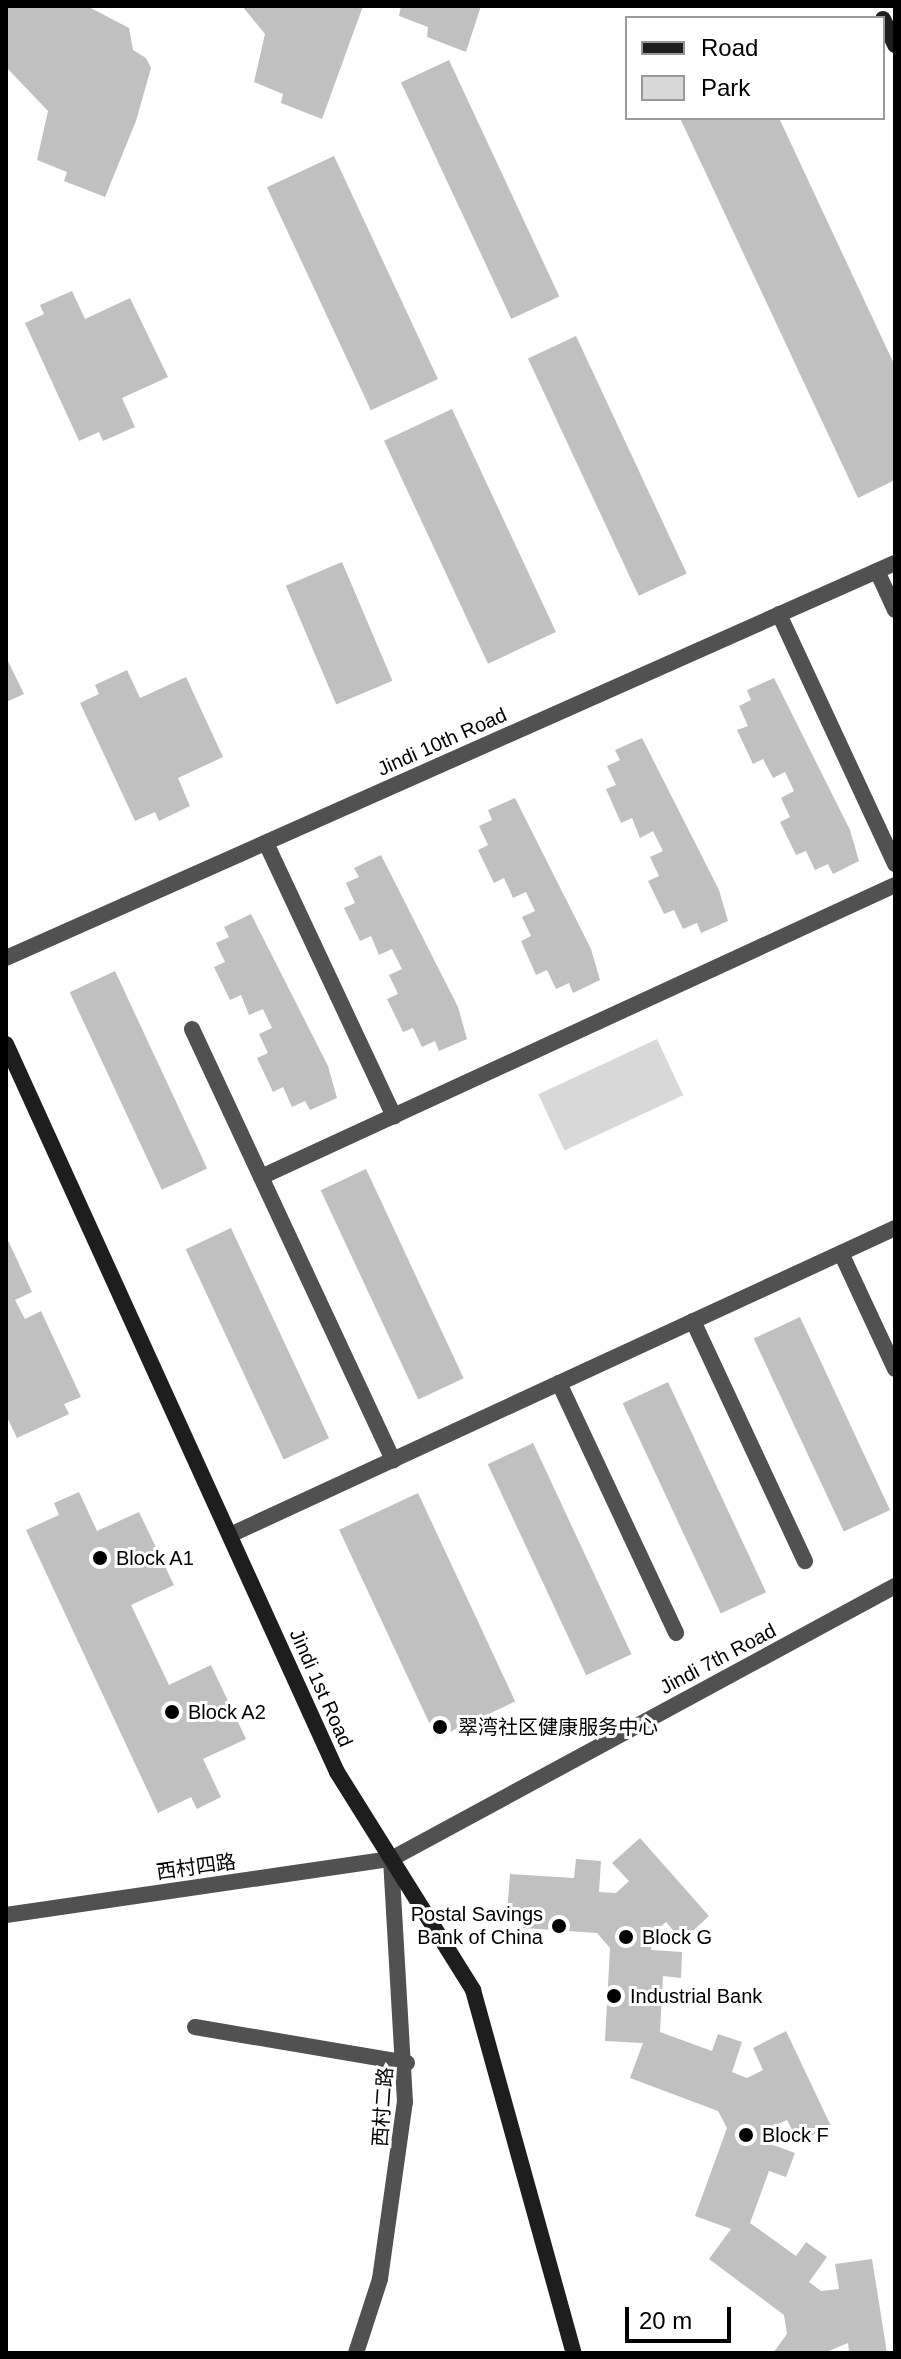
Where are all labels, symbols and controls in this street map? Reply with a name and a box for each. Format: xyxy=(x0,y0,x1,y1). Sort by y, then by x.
legend xyxy=(625,16,885,120)
text: Road xyxy=(701,34,758,61)
text: Park xyxy=(701,74,750,101)
street label: Jindi 10th Road xyxy=(374,703,510,781)
place label: Block A1 xyxy=(116,1546,195,1570)
marker: Block A1 xyxy=(91,1549,109,1567)
street label: Jindi 7th Road xyxy=(656,1618,780,1700)
street label: Jindi 1st Road xyxy=(284,1625,358,1751)
place label: Block A2 xyxy=(188,1700,267,1724)
marker: Block A2 xyxy=(163,1703,181,1721)
place label: 翠湾社区健康服务中心 xyxy=(458,1715,658,1739)
marker: 翠湾社区健康服务中心 xyxy=(429,1716,451,1738)
street label: 西村四路 xyxy=(155,1850,237,1884)
place label: Postal Savings Bank of China xyxy=(411,1902,543,1949)
marker: Postal Savings Bank of China xyxy=(550,1917,568,1935)
place label: Block G xyxy=(642,1925,712,1949)
marker: Block G xyxy=(617,1928,635,1946)
place label: Industrial Bank xyxy=(630,1984,762,2008)
marker: Industrial Bank xyxy=(605,1987,623,2005)
street label: 西村二路 xyxy=(368,2066,398,2148)
place label: Block F xyxy=(762,2123,829,2147)
marker: Block F xyxy=(737,2126,755,2144)
scale bar xyxy=(629,2291,735,2341)
text: 20 m xyxy=(639,2307,692,2334)

